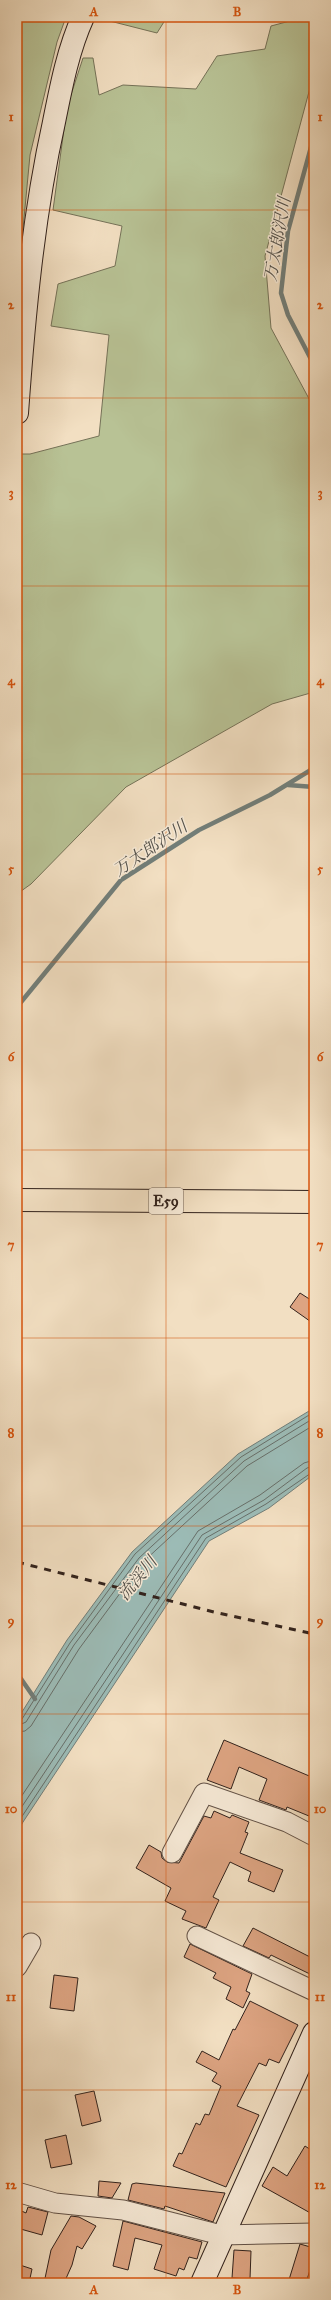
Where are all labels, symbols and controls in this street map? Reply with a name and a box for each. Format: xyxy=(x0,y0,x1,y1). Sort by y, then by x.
text: A xyxy=(89,4,99,20)
text: B xyxy=(233,4,242,20)
text: 1 xyxy=(8,109,14,125)
text: 1 xyxy=(317,109,323,125)
water label: 万太郎沢川 xyxy=(260,193,296,283)
text: 2 xyxy=(8,297,15,313)
text: 2 xyxy=(317,297,324,313)
text: 3 xyxy=(8,485,14,501)
text: 3 xyxy=(317,485,323,501)
text: 4 xyxy=(7,673,15,689)
text: 4 xyxy=(316,673,324,689)
water label: 万太郎沢川 xyxy=(109,815,193,881)
text: 5 xyxy=(8,861,15,877)
text: 5 xyxy=(317,861,324,877)
text: 6 xyxy=(8,1049,16,1065)
text: 6 xyxy=(317,1049,325,1065)
road number: E59 xyxy=(149,1188,183,1214)
text: 7 xyxy=(8,1237,15,1253)
text: 7 xyxy=(317,1237,324,1253)
text: 8 xyxy=(8,1425,15,1441)
text: 8 xyxy=(317,1425,324,1441)
water label: 流渓川 xyxy=(113,1550,163,1605)
text: 9 xyxy=(8,1613,15,1629)
text: 9 xyxy=(317,1613,324,1629)
text: 10 xyxy=(5,1801,18,1817)
text: 10 xyxy=(314,1801,327,1817)
text: 11 xyxy=(6,1989,16,2005)
text: 11 xyxy=(315,1989,325,2005)
text: 12 xyxy=(5,2177,17,2193)
text: 12 xyxy=(314,2177,326,2193)
text: A xyxy=(89,2282,99,2298)
text: B xyxy=(233,2282,242,2298)

